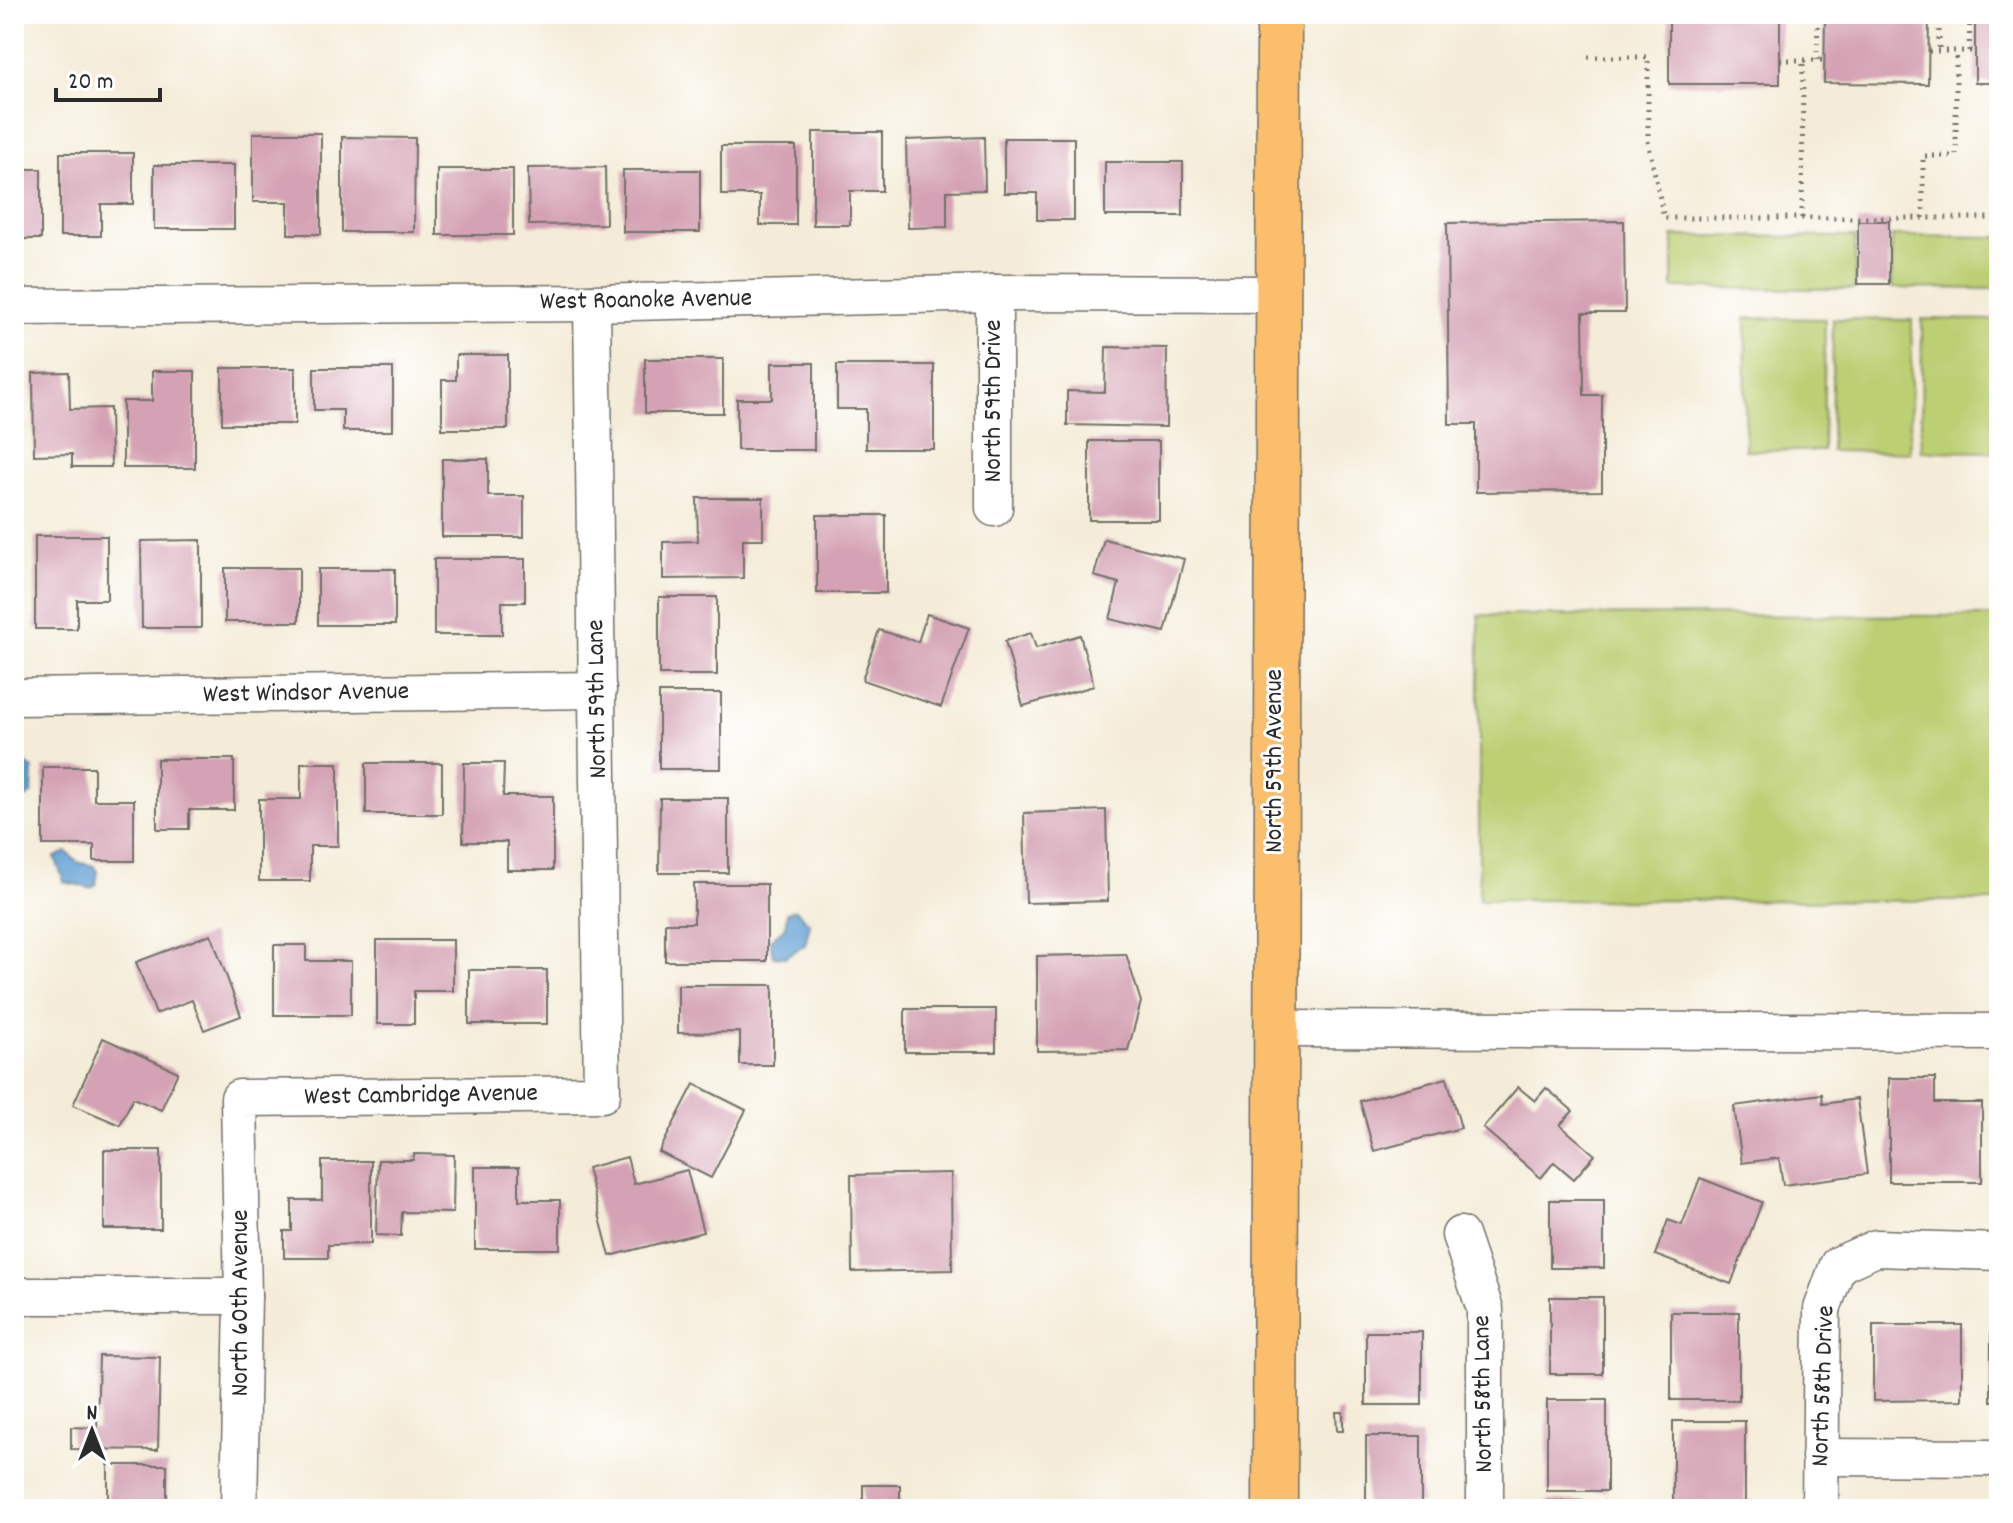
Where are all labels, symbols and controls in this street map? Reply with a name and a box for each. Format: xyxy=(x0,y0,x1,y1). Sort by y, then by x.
scale bar xyxy=(56,52,160,102)
text: 20 m xyxy=(68,66,114,100)
street label: West Roanoke Avenue xyxy=(540,281,752,321)
street label: North 59th Drive xyxy=(976,319,1013,483)
street label: North 59th Lane xyxy=(578,619,618,779)
street label: North 59th Avenue xyxy=(1257,669,1294,853)
street label: West Windsor Avenue xyxy=(203,674,409,714)
street label: West Cambridge Avenue xyxy=(304,1075,538,1117)
street label: North 60th Avenue xyxy=(223,1209,260,1397)
street label: North 58th Drive xyxy=(1803,1305,1845,1467)
street label: North 58th Lane xyxy=(1464,1315,1504,1473)
north arrow xyxy=(52,1391,132,1471)
text: N xyxy=(87,1399,98,1430)

